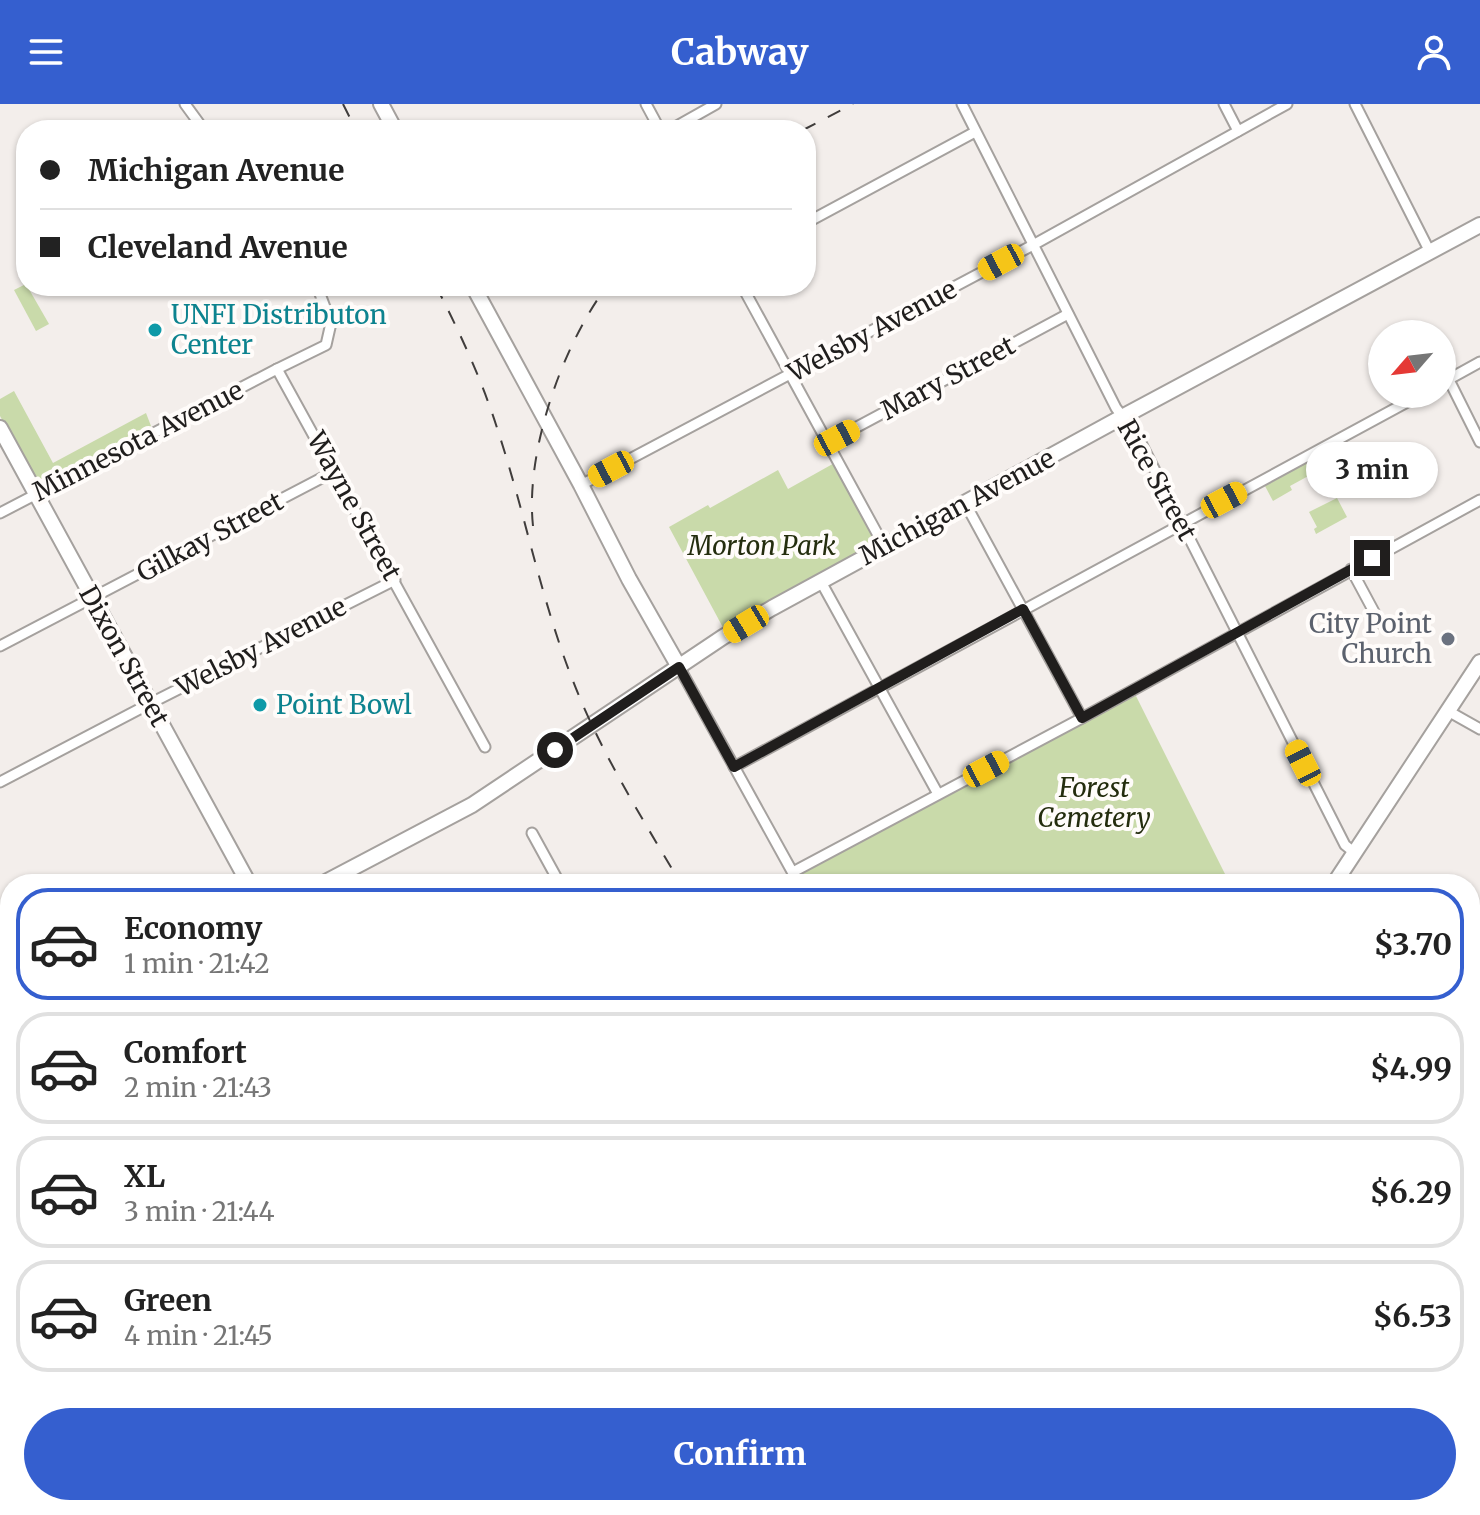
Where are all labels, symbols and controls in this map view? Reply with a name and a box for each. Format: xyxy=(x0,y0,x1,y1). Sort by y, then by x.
icon: menu xyxy=(24,30,68,74)
text: Cabway xyxy=(671,30,809,75)
icon: person xyxy=(1412,30,1456,74)
text: Michigan Avenue xyxy=(88,151,344,189)
text: Cleveland Avenue xyxy=(88,228,348,266)
car xyxy=(974,240,1028,284)
street label: Welsby Avenue xyxy=(781,272,962,389)
place label: UNFI Distributon Center xyxy=(171,298,387,361)
north arrow xyxy=(1368,320,1456,408)
map controls xyxy=(1368,320,1456,408)
marker: UNFI Distributon Center xyxy=(146,321,164,339)
street label: Mary Street xyxy=(875,328,1021,427)
street label: Minnesota Avenue xyxy=(27,373,249,508)
street label: Rice Street xyxy=(1111,413,1204,546)
car xyxy=(810,416,864,460)
street label: Wayne Street xyxy=(300,425,409,586)
street label: Michigan Avenue xyxy=(854,441,1060,572)
callout: 3 min xyxy=(1306,442,1438,498)
car xyxy=(584,447,638,491)
text: 3 min xyxy=(1335,453,1409,486)
car xyxy=(1197,478,1251,522)
street label: Gilkay Street xyxy=(131,484,288,589)
park label: Morton Park xyxy=(687,529,836,562)
route end xyxy=(1354,540,1390,576)
street label: Dixon Street xyxy=(72,580,177,732)
street label: Welsby Avenue xyxy=(169,589,352,704)
car xyxy=(719,601,773,647)
place label: City Point Church xyxy=(1309,607,1432,670)
marker: City Point Church xyxy=(1439,630,1457,648)
place label: Point Bowl xyxy=(276,688,412,721)
marker: Point Bowl xyxy=(251,696,269,714)
route start xyxy=(537,732,573,768)
car xyxy=(1281,736,1325,790)
car xyxy=(959,747,1013,791)
park label: Forest Cemetery xyxy=(1037,771,1151,834)
icon: car xyxy=(28,908,100,980)
text: Economy xyxy=(124,909,262,947)
text: $3.70 xyxy=(1374,925,1452,963)
text: 1 min · 21:42 xyxy=(124,947,270,980)
icon: car xyxy=(28,1032,100,1104)
text: Comfort xyxy=(124,1033,247,1071)
text: $4.99 xyxy=(1370,1049,1452,1087)
text: 2 min · 21:43 xyxy=(124,1071,272,1104)
icon: car xyxy=(28,1156,100,1228)
text: XL xyxy=(124,1157,165,1195)
text: $6.29 xyxy=(1370,1173,1452,1211)
text: 3 min · 21:44 xyxy=(124,1195,275,1228)
icon: car xyxy=(28,1280,100,1352)
text: Green xyxy=(124,1281,212,1319)
text: $6.53 xyxy=(1373,1297,1452,1335)
text: 4 min · 21:45 xyxy=(124,1319,273,1352)
button: Confirm xyxy=(24,1408,1456,1500)

